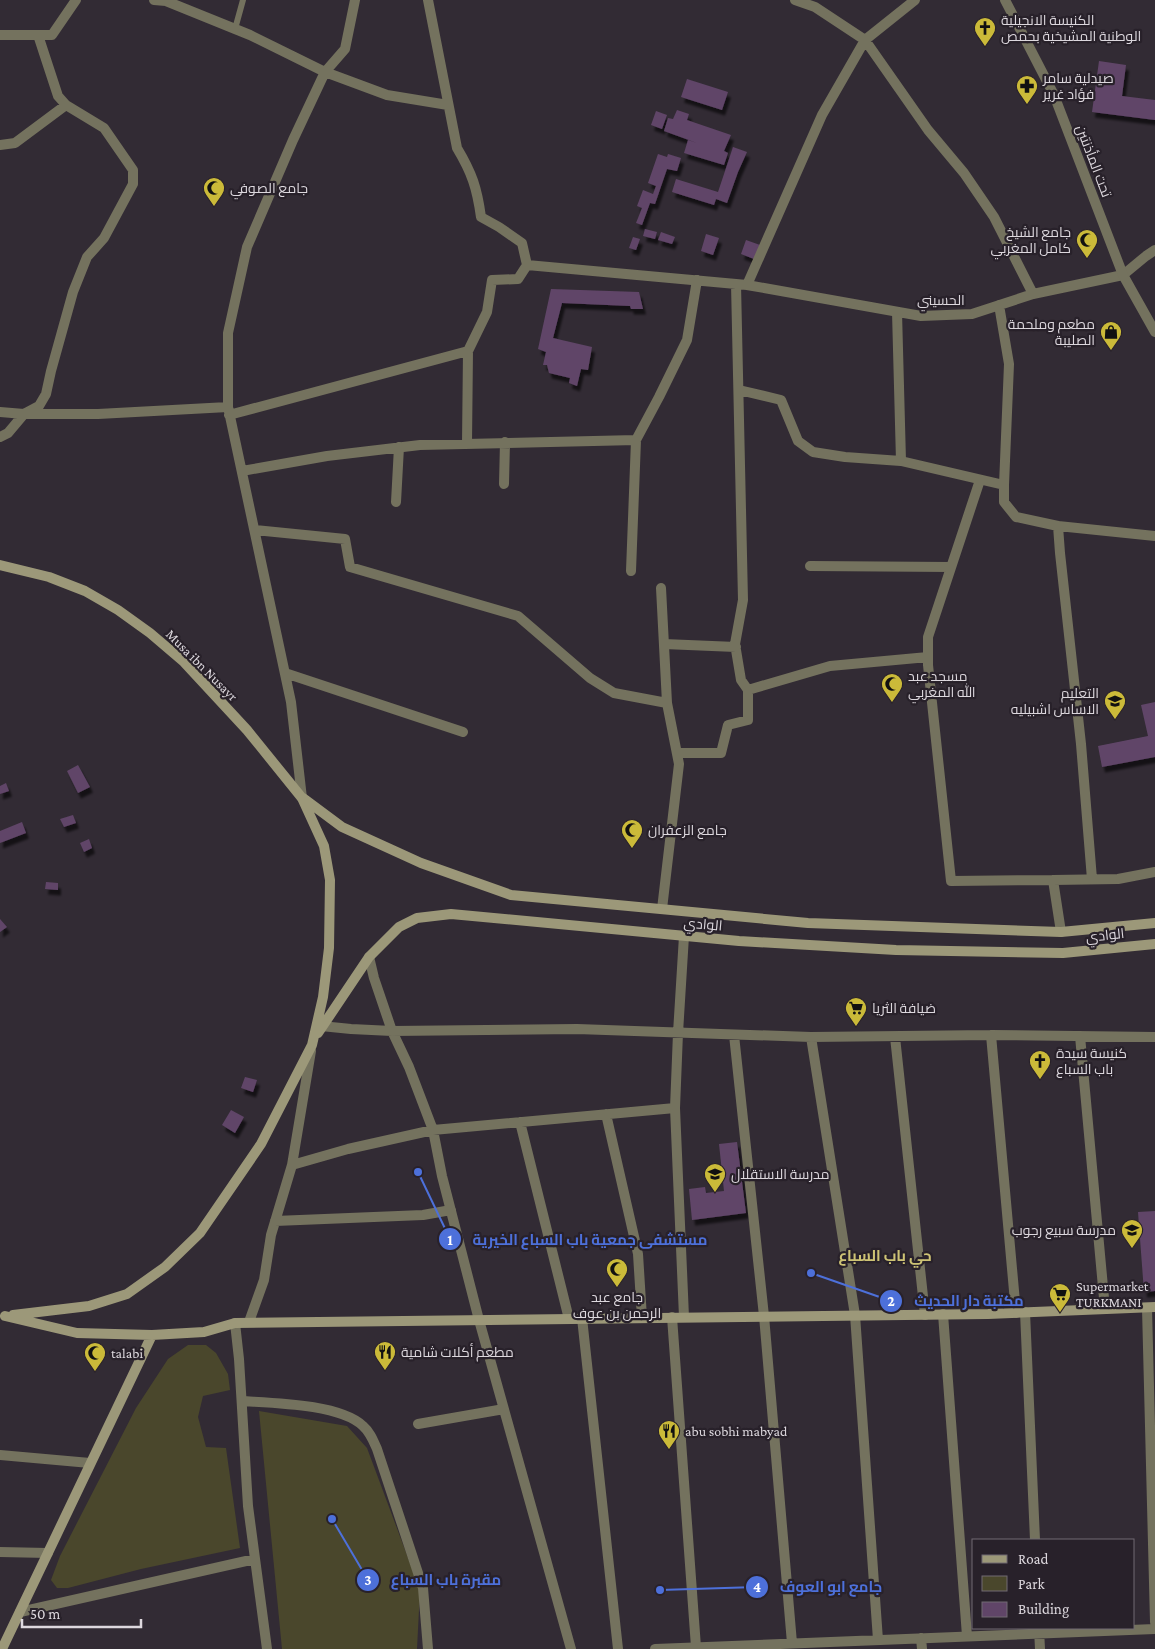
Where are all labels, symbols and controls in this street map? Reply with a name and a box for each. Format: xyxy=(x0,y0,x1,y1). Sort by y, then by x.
place label: الكنيسة الانجيلية الوطنية المشيخية بحمص xyxy=(1001,12,1141,44)
church icon: الكنيسة الانجيلية الوطنية المشيخية بحمص xyxy=(973,16,997,47)
place label: صيدلية سامر فؤاد غرير xyxy=(1042,70,1114,102)
pharmacy icon: صيدلية سامر فؤاد غرير xyxy=(1015,74,1039,105)
street label: تحت المأذنتين xyxy=(1073,122,1116,200)
mosque icon: جامع الصوفي xyxy=(202,176,226,207)
place label: جامع الصوفي xyxy=(230,180,308,200)
place label: جامع الشيخ كامل المغربي xyxy=(990,224,1071,260)
mosque icon: جامع الشيخ كامل المغربي xyxy=(1075,228,1099,259)
street label: الحسيني xyxy=(917,292,965,312)
place label: مطعم وملحمة الصليبة xyxy=(1008,316,1095,348)
shop icon: مطعم وملحمة الصليبة xyxy=(1099,320,1123,351)
street label: Musa ibn Nusayr xyxy=(163,626,241,704)
place label: مسجد عبد الله المغربي xyxy=(908,668,975,704)
mosque icon: مسجد عبد الله المغربي xyxy=(880,672,904,703)
place label: التعلیم الاساس اشبیلیه xyxy=(1011,685,1099,717)
school or university icon: التعلیم الاساس اشبیلیه xyxy=(1103,689,1127,720)
mosque icon: جامع الزعفران xyxy=(620,818,644,849)
place label: جامع الزعفران xyxy=(648,822,727,839)
street label: الوادي xyxy=(683,914,723,938)
street label: الوادي xyxy=(1085,925,1126,949)
supermarket icon: ضيافة الثريا xyxy=(844,996,868,1027)
place label: ضيافة الثريا xyxy=(872,1000,936,1016)
place label: كنيسة سيدة باب السباع xyxy=(1056,1045,1127,1078)
church icon: كنيسة سيدة باب السباع xyxy=(1028,1049,1052,1080)
school or university icon: مدرسة الاستقلال xyxy=(703,1162,727,1193)
place label: مدرسة الاستقلال xyxy=(731,1166,830,1183)
school or university icon: مدرسة سبيع رجوب xyxy=(1120,1218,1144,1249)
place label: مدرسة سبيع رجوب xyxy=(1012,1222,1116,1239)
callout: مستشفى جمعية باب السباع الخيرية xyxy=(438,1224,717,1254)
text: 1 xyxy=(447,1232,453,1248)
text: مستشفى جمعية باب السباع الخيرية xyxy=(473,1232,707,1250)
district label: حي باب السباع xyxy=(838,1248,932,1268)
mosque icon: جامع عبد الرحمن بن عوف xyxy=(605,1257,629,1288)
place label: Supermarket TURKMANI xyxy=(1076,1278,1149,1310)
supermarket icon: Supermarket TURKMANI xyxy=(1048,1282,1072,1313)
callout: مكتبة دار الحديث xyxy=(879,1286,1033,1316)
place label: جامع عبد الرحمن بن عوف xyxy=(573,1289,661,1321)
text: 2 xyxy=(887,1293,895,1309)
text: مكتبة دار الحديث xyxy=(914,1293,1024,1310)
restaurant icon: مطعم أكلات شامية xyxy=(373,1340,397,1371)
mosque icon: talabi xyxy=(83,1341,107,1372)
place label: مطعم أكلات شامية xyxy=(401,1343,514,1362)
place label: talabi xyxy=(111,1345,143,1361)
restaurant icon: abu sobhi mabyad xyxy=(657,1419,681,1450)
place label: abu sobhi mabyad xyxy=(685,1423,788,1439)
legend xyxy=(972,1539,1135,1629)
text: Road xyxy=(1018,1551,1049,1567)
callout: مقبرة باب السباع xyxy=(356,1565,511,1595)
text: 3 xyxy=(364,1572,372,1588)
text: مقبرة باب السباع xyxy=(391,1572,501,1590)
callout: جامع ابو العوف xyxy=(745,1572,892,1602)
text: Park xyxy=(1018,1576,1045,1592)
text: 4 xyxy=(753,1579,761,1595)
text: جامع ابو العوف xyxy=(780,1579,882,1597)
scale bar xyxy=(22,1596,141,1628)
text: Building xyxy=(1018,1601,1069,1618)
text: 50 m xyxy=(30,1606,60,1622)

